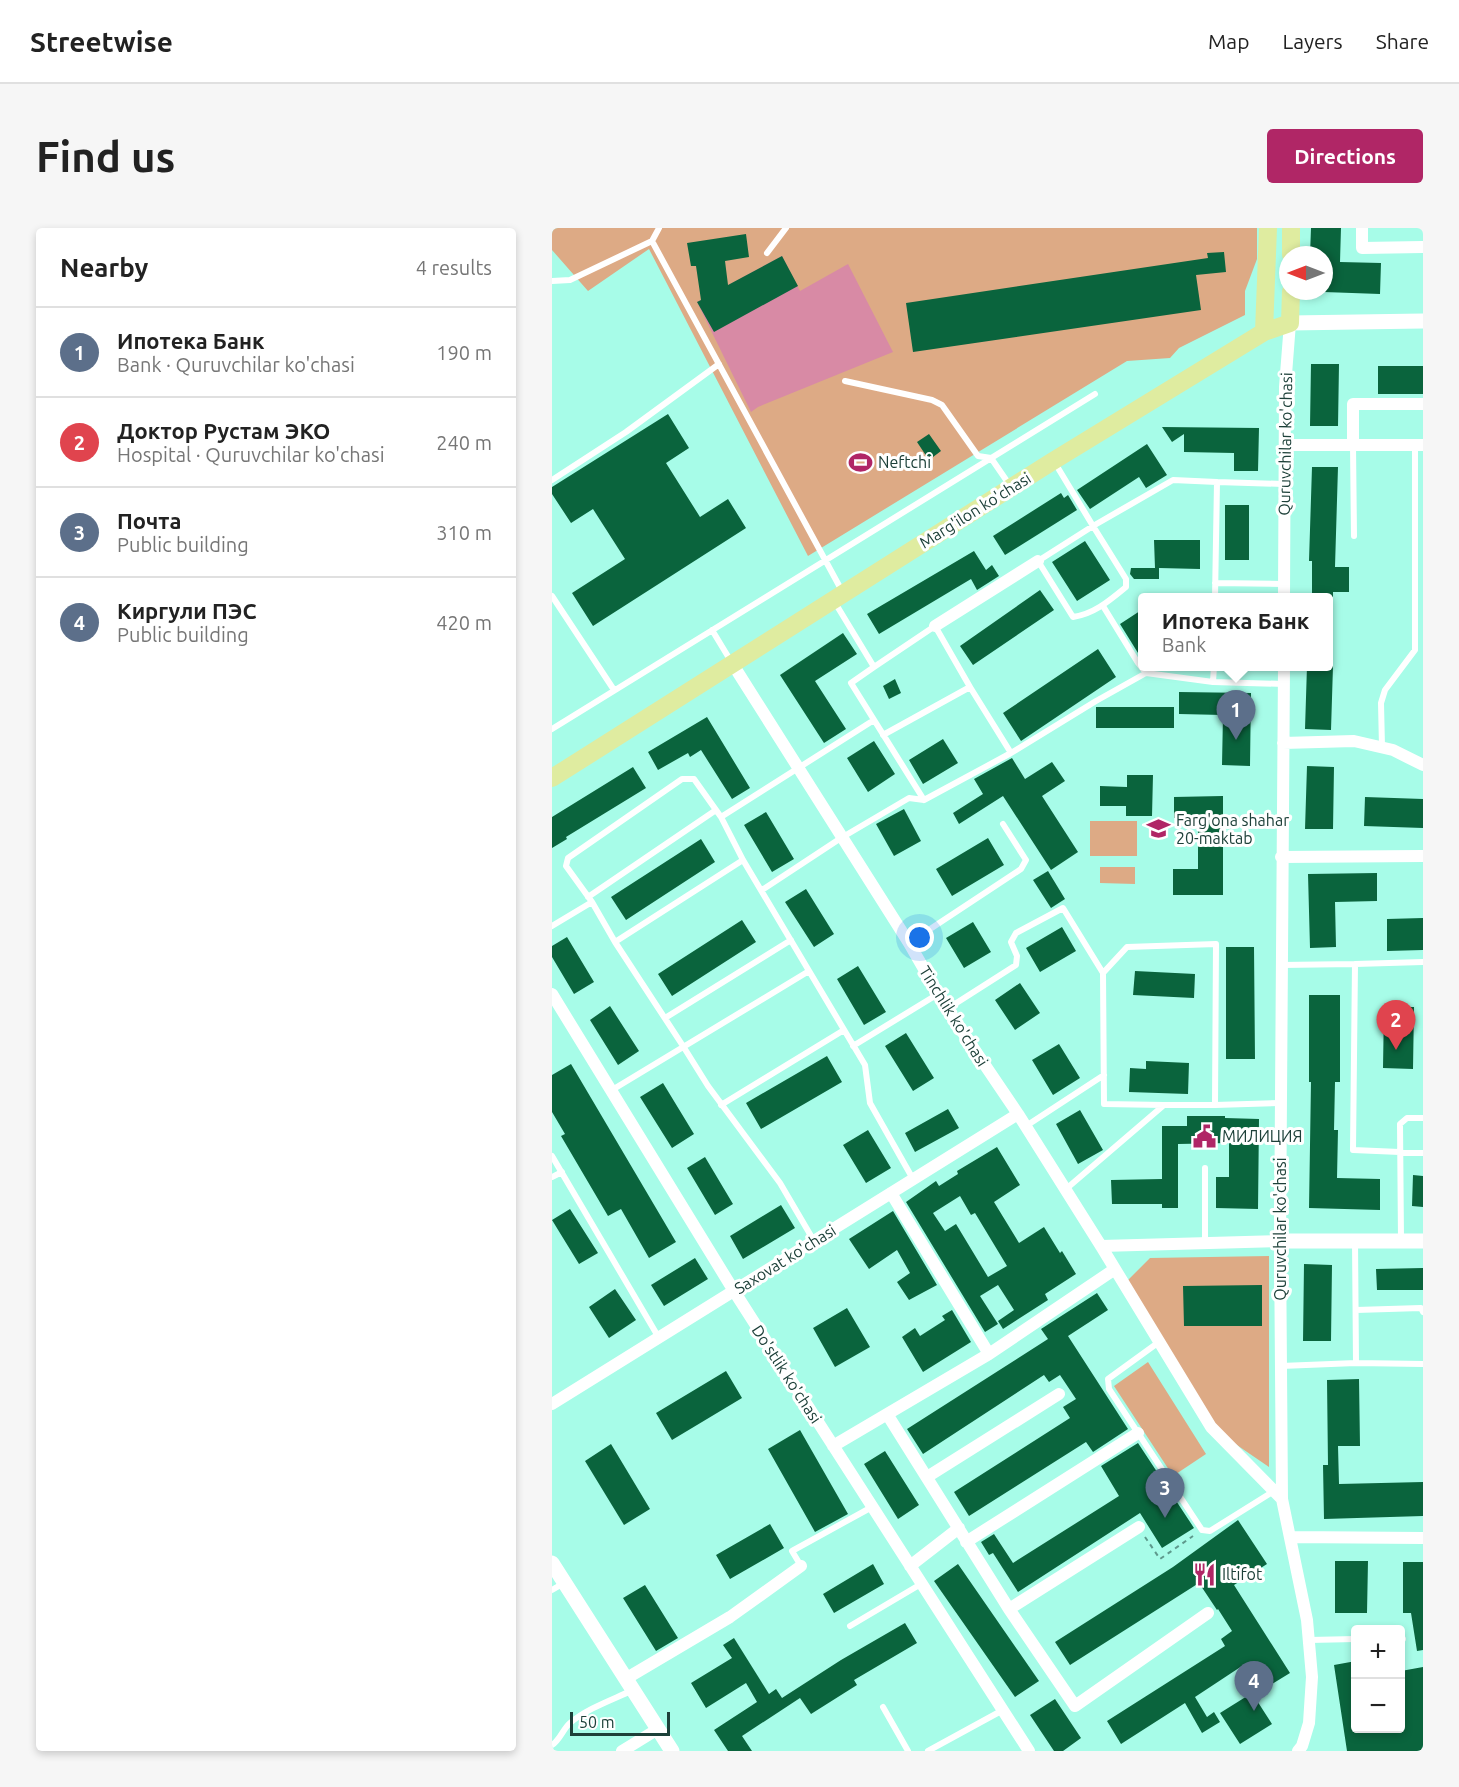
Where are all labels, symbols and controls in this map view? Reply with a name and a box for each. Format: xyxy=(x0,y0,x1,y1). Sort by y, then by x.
text: Streetwise xyxy=(30,26,173,57)
text: Map xyxy=(1208,29,1249,53)
text: Layers xyxy=(1282,29,1343,53)
text: Share xyxy=(1376,29,1429,53)
button: Directions xyxy=(1267,129,1423,183)
text: Find us xyxy=(36,133,175,180)
north arrow xyxy=(1279,246,1333,300)
text: Nearby xyxy=(60,253,148,282)
text: 4 results xyxy=(416,256,492,279)
text: Ипотека Банк xyxy=(117,328,264,353)
text: 1 xyxy=(74,341,85,364)
text: 190 m xyxy=(436,341,492,364)
text: Bank · Quruvchilar ko'chasi xyxy=(117,353,355,376)
street label: Quruvchilar ko'chasi xyxy=(1275,372,1295,516)
text: Доктор Рустам ЭКО xyxy=(117,418,330,443)
text: 2 xyxy=(74,431,85,454)
text: 240 m xyxy=(436,431,492,454)
text: Hospital · Quruvchilar ko'chasi xyxy=(117,443,385,466)
sports icon: Neftchi xyxy=(847,449,873,475)
place label: Neftchi xyxy=(878,453,931,471)
street label: Marg'ilon ko'chasi xyxy=(916,469,1034,551)
text: Почта xyxy=(117,508,181,533)
text: 3 xyxy=(74,521,85,544)
text: 310 m xyxy=(436,521,492,544)
text: Public building xyxy=(117,533,249,556)
popup xyxy=(1138,593,1333,671)
text: Киргули ПЭС xyxy=(117,598,257,623)
text: Ипотека Банк xyxy=(1162,608,1309,633)
text: 4 xyxy=(74,611,85,634)
text: 420 m xyxy=(436,611,492,634)
text: Public building xyxy=(117,623,249,646)
text: Bank xyxy=(1162,633,1206,656)
pin: 1 xyxy=(1216,690,1256,740)
place label: Farg'ona shahar 20-maktab xyxy=(1176,811,1289,847)
school or university icon: Farg'ona shahar 20-maktab xyxy=(1145,816,1171,842)
your location xyxy=(905,923,934,952)
street label: Tinchlik ko'chasi xyxy=(916,962,992,1070)
pin: 2 xyxy=(1376,1000,1416,1050)
public building icon: МИЛИЦИЯ xyxy=(1191,1123,1217,1149)
place label: МИЛИЦИЯ xyxy=(1222,1127,1302,1145)
street label: Quruvchilar ko'chasi xyxy=(1271,1157,1289,1301)
street label: Saxovat ko'chasi xyxy=(731,1221,839,1297)
street label: Do'stlik ko'chasi xyxy=(749,1321,825,1427)
pin: 3 xyxy=(1146,1468,1184,1518)
restaurant icon: Iltifot xyxy=(1191,1561,1217,1587)
place label: Iltifot xyxy=(1222,1565,1263,1583)
map controls xyxy=(1351,1625,1405,1733)
button: + xyxy=(1351,1625,1405,1679)
pin: 4 xyxy=(1234,1662,1274,1711)
button: − xyxy=(1351,1679,1405,1733)
scale bar xyxy=(570,1709,670,1736)
text: 50 m xyxy=(579,1713,615,1731)

